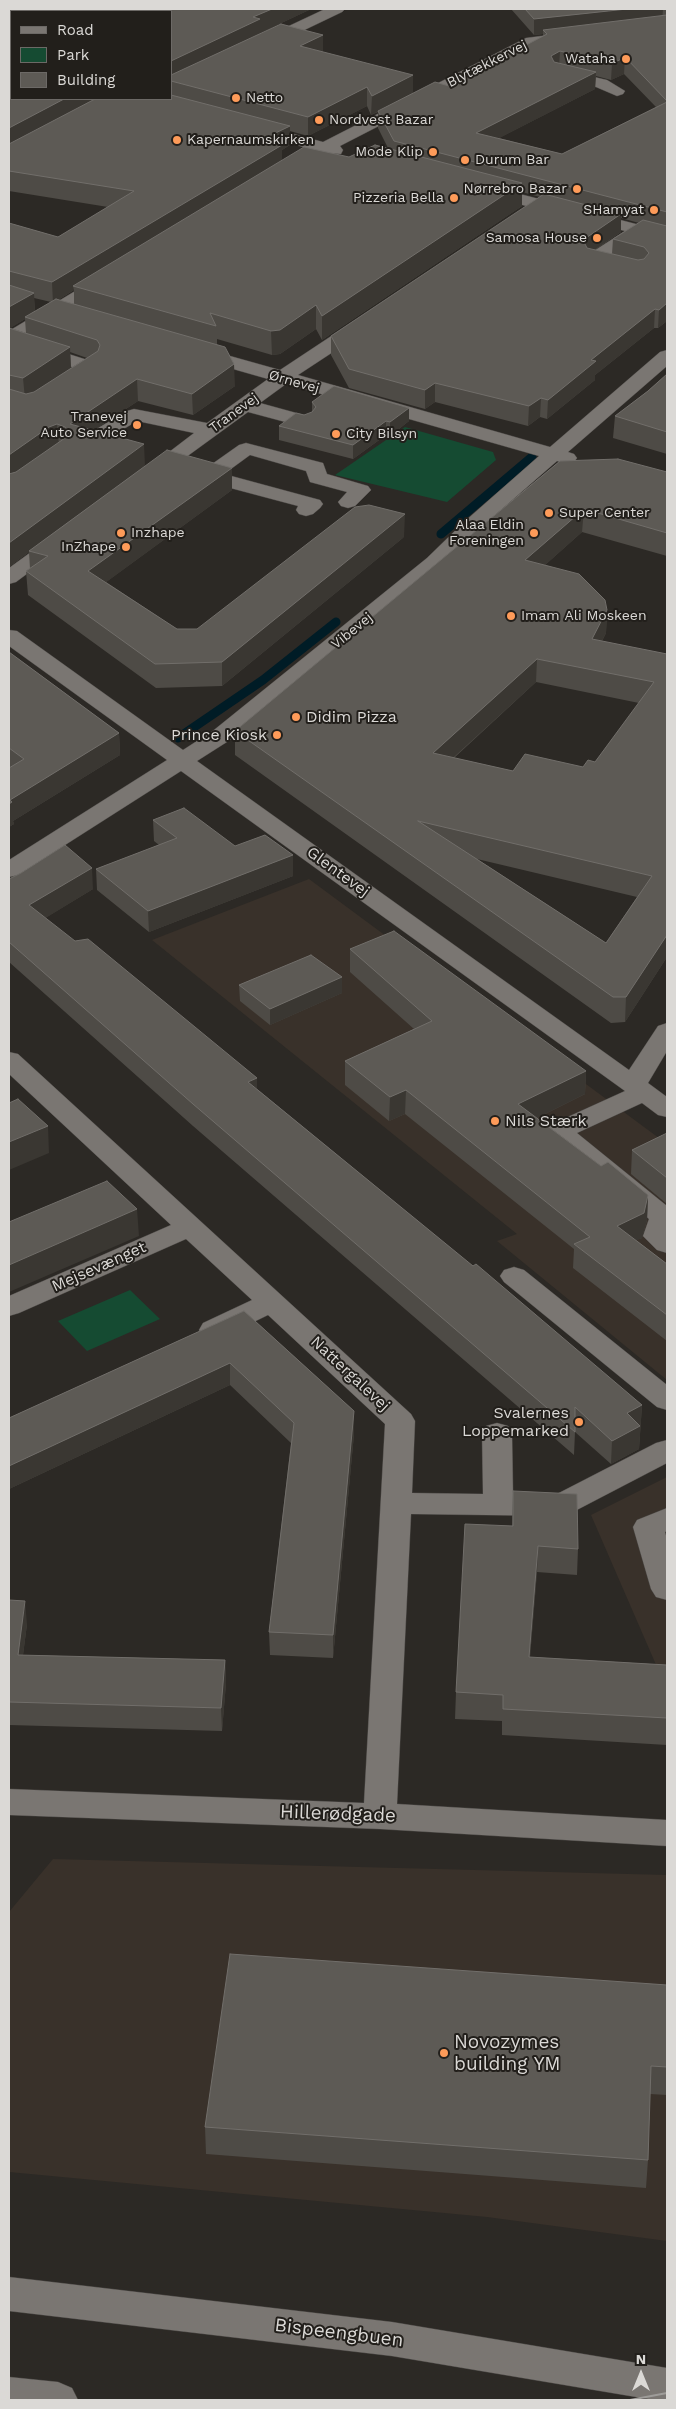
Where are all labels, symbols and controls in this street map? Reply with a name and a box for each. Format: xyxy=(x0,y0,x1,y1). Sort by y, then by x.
legend xyxy=(10,10,172,100)
text: Road xyxy=(57,21,94,39)
street label: Blytækkervej xyxy=(444,37,530,91)
text: Park xyxy=(57,46,89,64)
place label: Wataha xyxy=(565,51,616,67)
marker: Wataha xyxy=(620,53,632,65)
text: Building xyxy=(57,71,115,89)
place label: Netto xyxy=(246,90,283,106)
marker: Netto xyxy=(230,92,242,104)
place label: Nordvest Bazar xyxy=(329,112,433,128)
marker: Nordvest Bazar xyxy=(313,114,325,126)
place label: Kapernaumskirken xyxy=(187,132,314,148)
marker: Kapernaumskirken xyxy=(171,134,183,146)
place label: Mode Klip xyxy=(355,144,423,160)
marker: Mode Klip xyxy=(427,146,439,158)
place label: Durum Bar xyxy=(475,152,549,168)
marker: Durum Bar xyxy=(459,154,471,166)
place label: Nørrebro Bazar xyxy=(464,181,567,197)
marker: Nørrebro Bazar xyxy=(571,183,583,195)
place label: Pizzeria Bella xyxy=(353,190,444,206)
marker: Pizzeria Bella xyxy=(448,192,460,204)
place label: SHamyat xyxy=(583,202,644,218)
marker: SHamyat xyxy=(648,204,660,216)
place label: Samosa House xyxy=(486,230,587,246)
marker: Samosa House xyxy=(591,232,603,244)
street label: Ørnevej xyxy=(267,367,321,397)
street label: Tranevej xyxy=(206,390,262,436)
place label: Tranevej Auto Service xyxy=(41,409,127,442)
marker: Tranevej Auto Service xyxy=(131,419,143,431)
place label: City Bilsyn xyxy=(346,426,417,442)
marker: City Bilsyn xyxy=(330,428,342,440)
place label: Super Center xyxy=(559,505,650,521)
marker: Super Center xyxy=(543,507,555,519)
place label: Alaa Eldin Foreningen xyxy=(449,517,524,550)
place label: Inzhape xyxy=(131,525,185,541)
marker: Inzhape xyxy=(115,527,127,539)
marker: Alaa Eldin Foreningen xyxy=(528,527,540,539)
place label: InZhape xyxy=(61,539,116,555)
marker: InZhape xyxy=(120,541,132,553)
place label: Imam Ali Moskeen xyxy=(521,608,647,624)
street label: Vibevej xyxy=(328,609,376,653)
marker: Imam Ali Moskeen xyxy=(505,610,517,622)
place label: Didim Pizza xyxy=(306,707,397,727)
marker: Didim Pizza xyxy=(290,711,302,723)
place label: Prince Kiosk xyxy=(171,725,267,745)
marker: Prince Kiosk xyxy=(271,729,283,741)
street label: Glentevej xyxy=(303,843,373,901)
place label: Nils Stærk xyxy=(505,1111,587,1131)
marker: Nils Stærk xyxy=(489,1115,501,1127)
street label: Mejsevænget xyxy=(49,1238,149,1296)
street label: Nattergalevej xyxy=(306,1332,394,1416)
place label: Svalernes Loppemarked xyxy=(462,1403,569,1441)
marker: Svalernes Loppemarked xyxy=(573,1416,585,1428)
street label: Hillerødgade xyxy=(280,1801,396,1827)
place label: Novozymes building YM xyxy=(454,2031,561,2075)
marker: Novozymes building YM xyxy=(438,2047,450,2059)
street label: Bispeengbuen xyxy=(273,2314,405,2352)
north arrow xyxy=(616,2349,666,2399)
text: N xyxy=(636,2351,646,2367)

